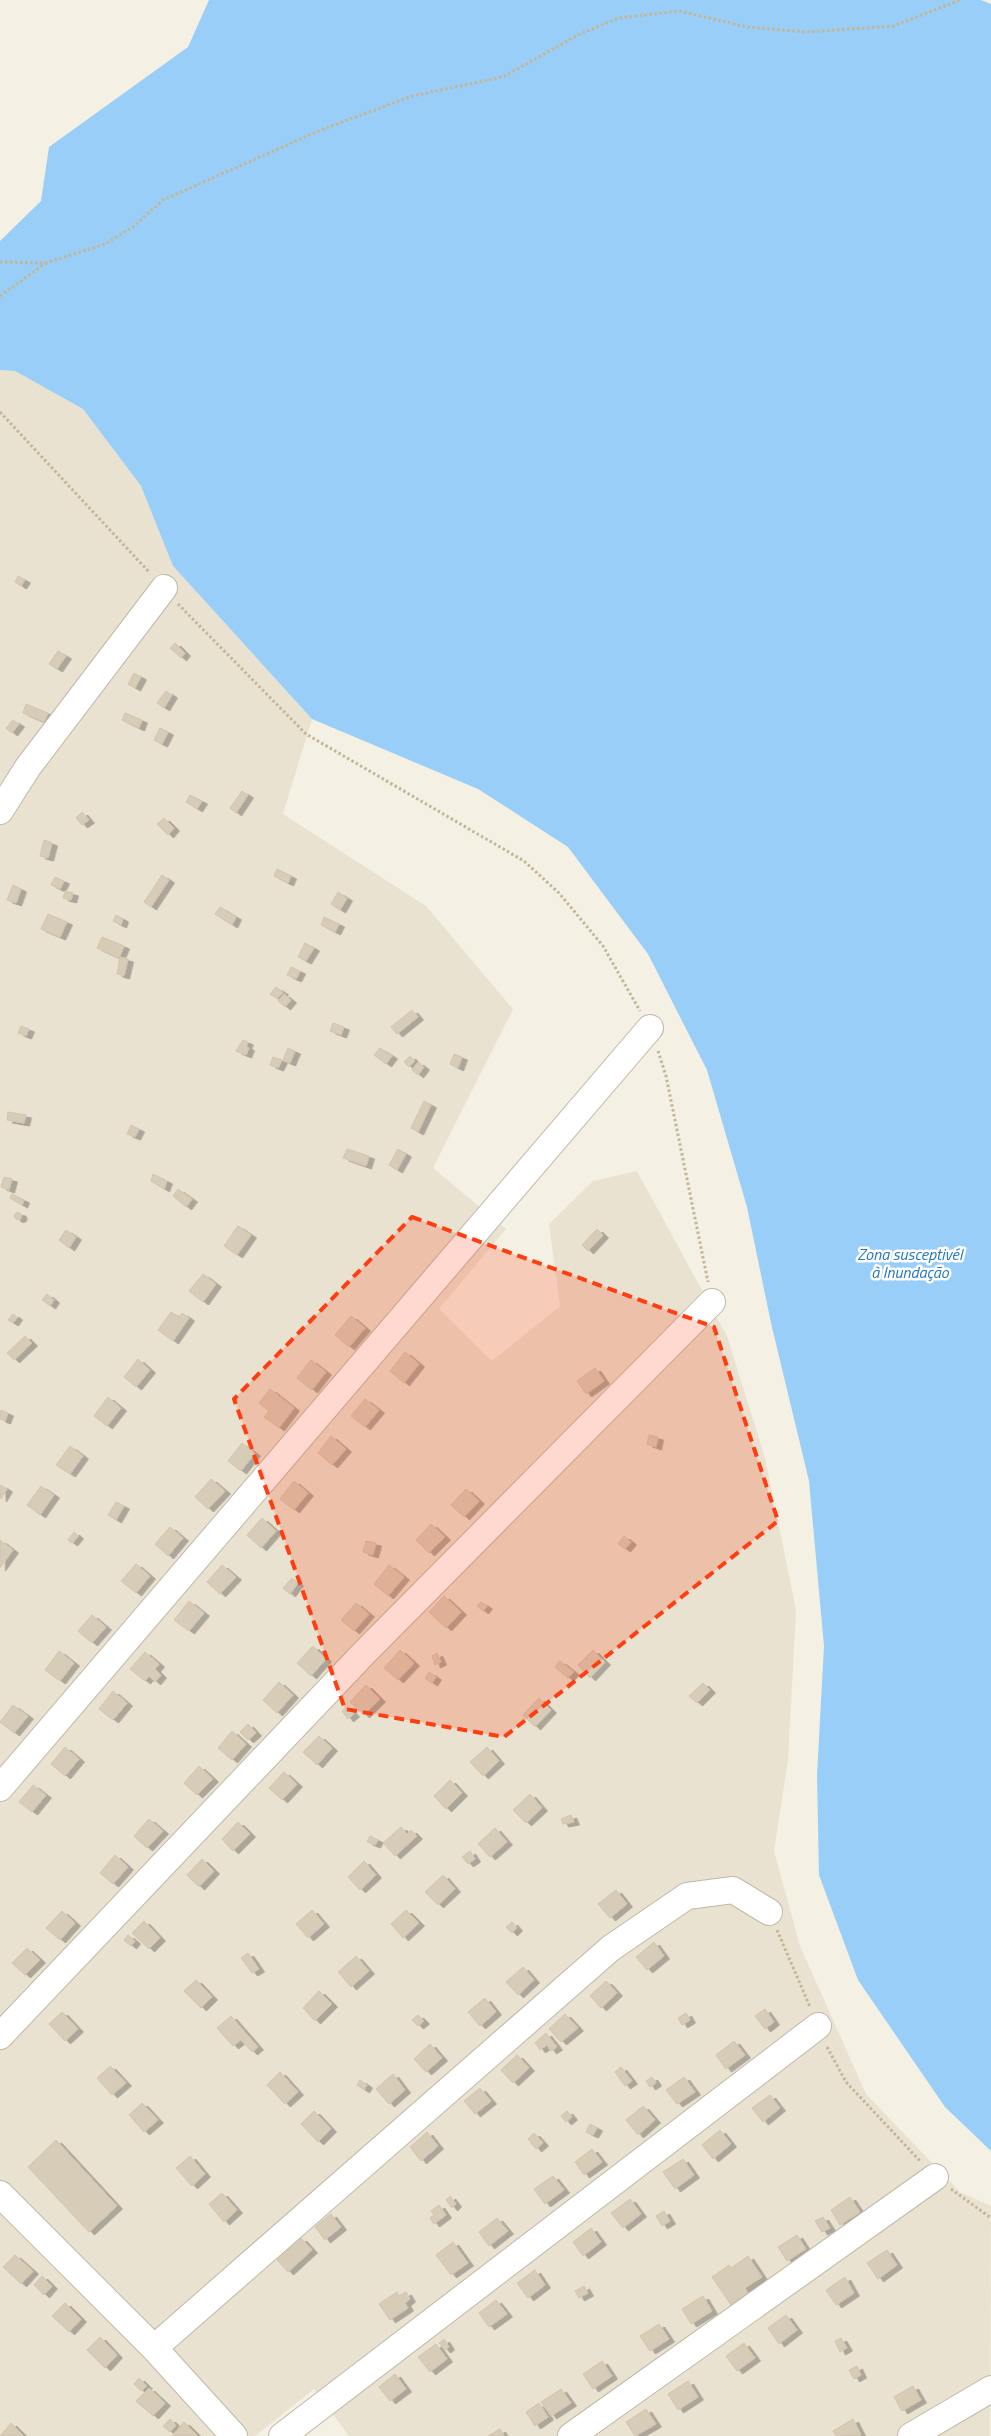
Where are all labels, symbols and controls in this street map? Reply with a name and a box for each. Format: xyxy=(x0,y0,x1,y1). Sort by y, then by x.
water label: Zona susceptivél à Inundação xyxy=(858,1242,964,1284)

